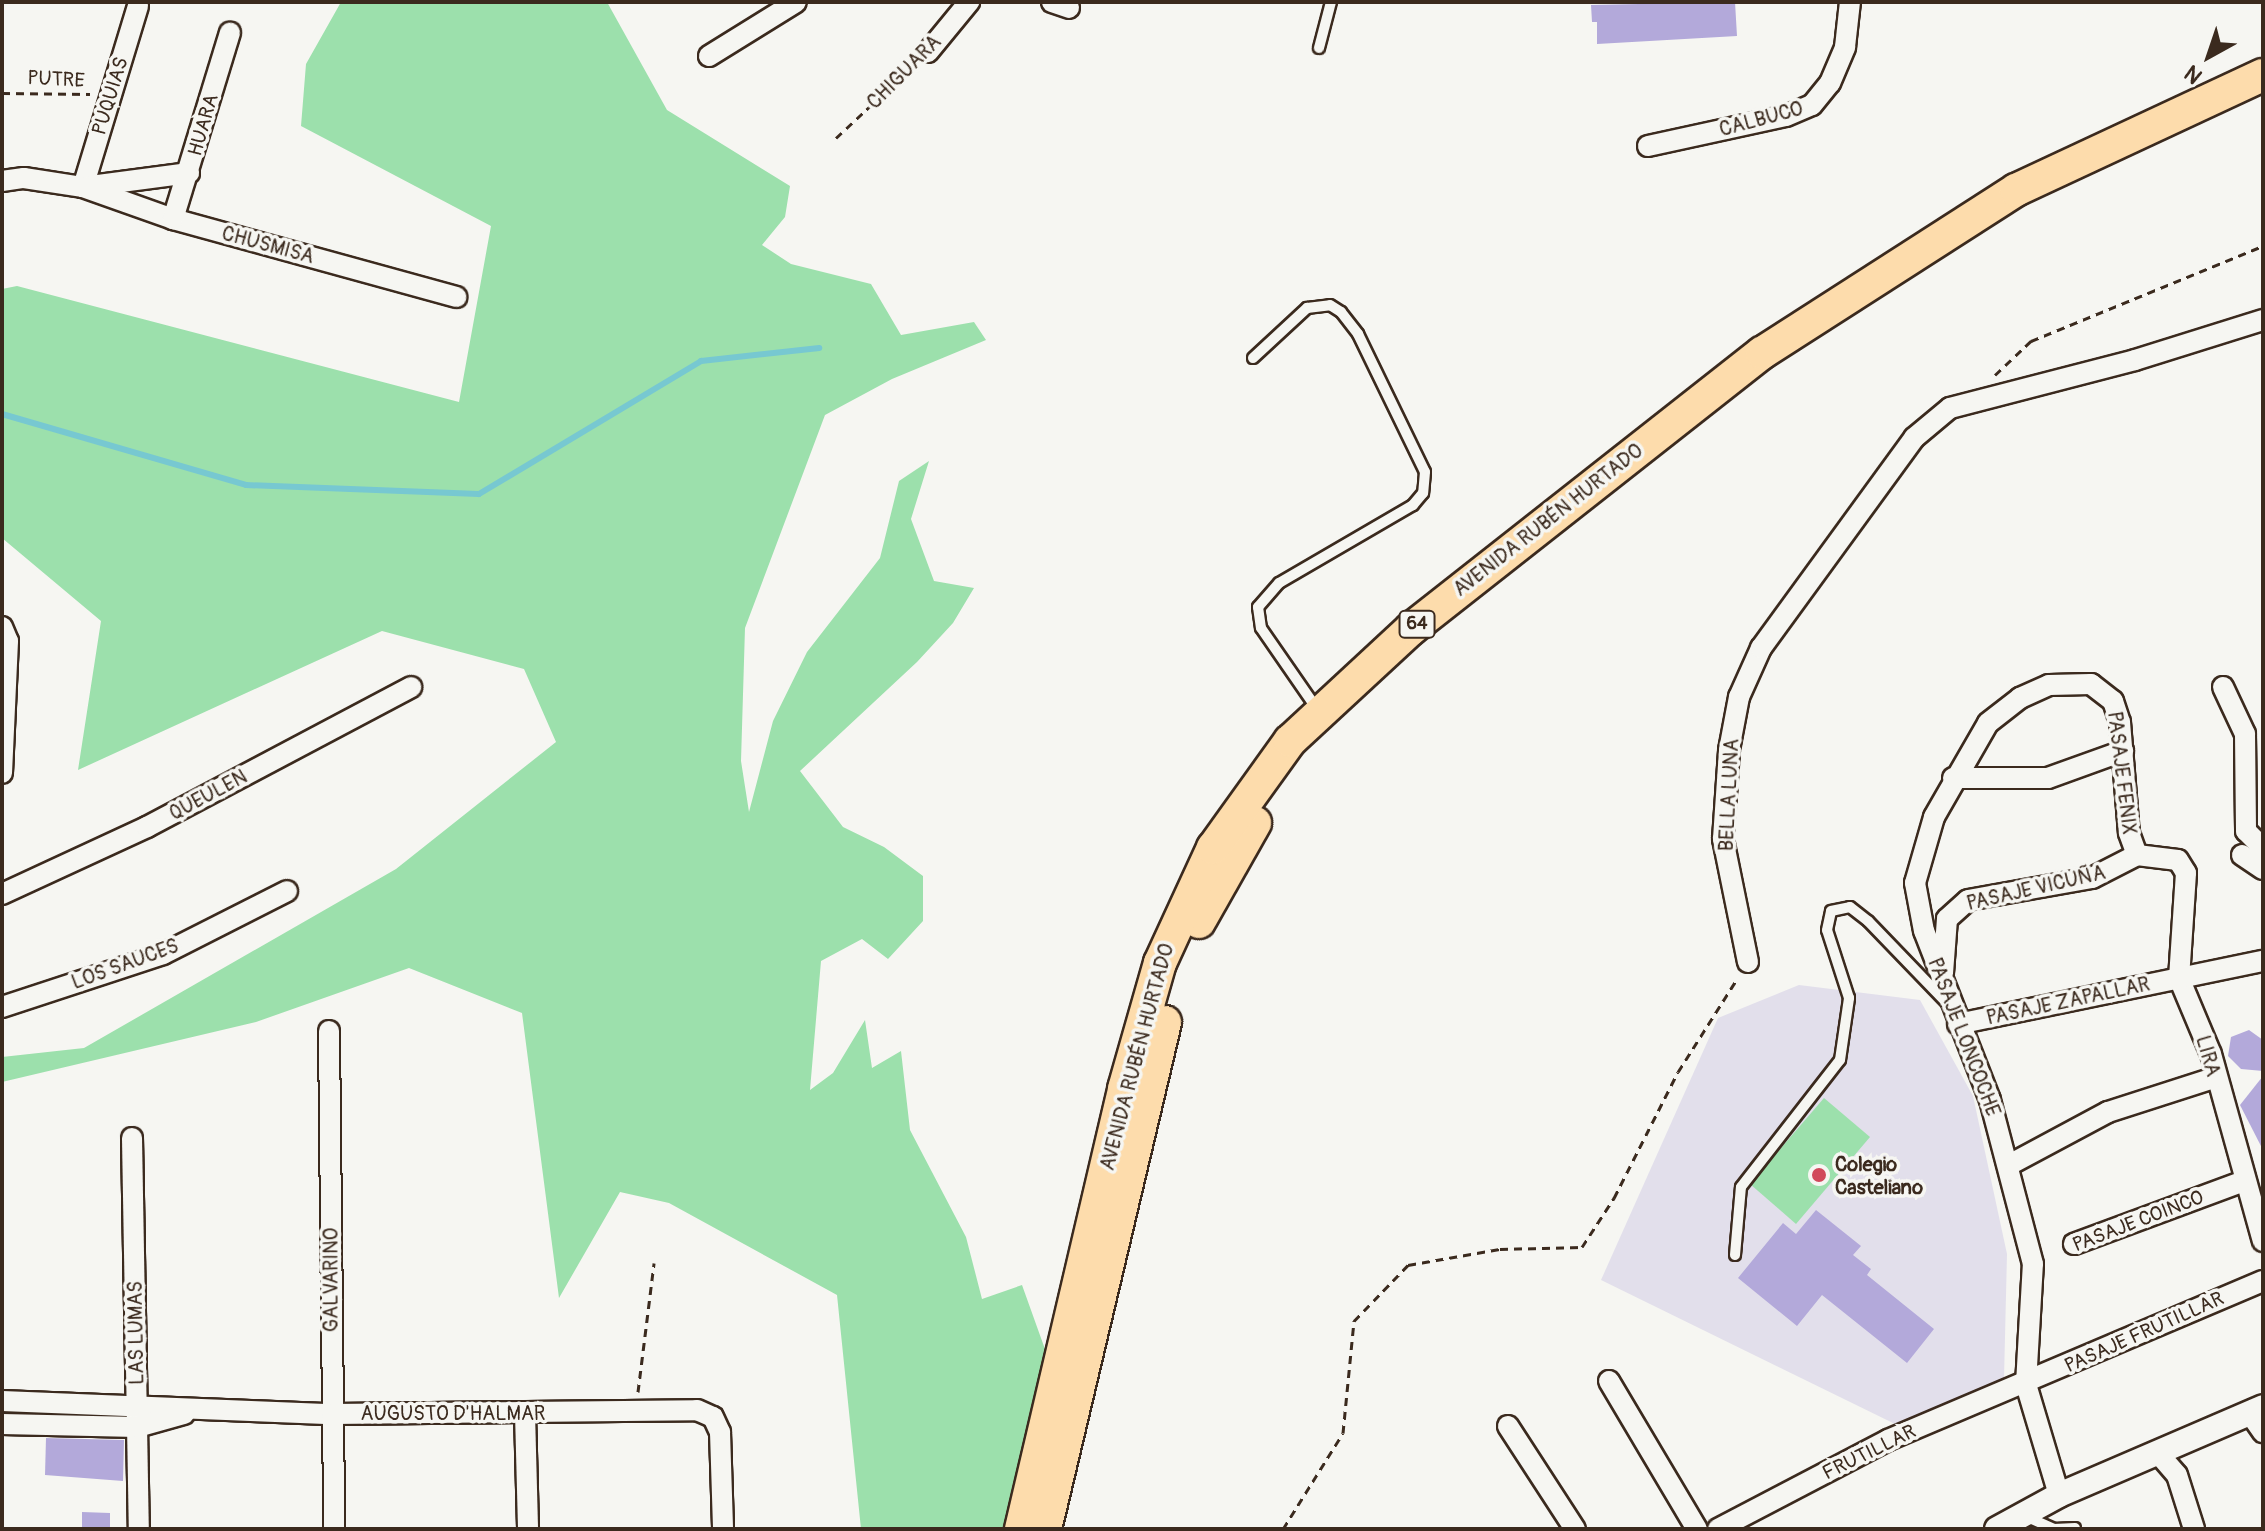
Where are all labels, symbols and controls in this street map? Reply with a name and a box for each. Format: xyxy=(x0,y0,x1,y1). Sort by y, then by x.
north arrow xyxy=(2169,16,2249,96)
street label: CHIGUARA xyxy=(862,30,946,114)
street label: PUQUIAS xyxy=(87,54,133,138)
text: N xyxy=(2179,59,2208,90)
street label: PUTRE xyxy=(27,66,85,92)
street label: HUARA xyxy=(183,91,223,159)
street label: CALBUCO xyxy=(1717,96,1805,142)
street label: CHUSMISA xyxy=(219,221,317,269)
street label: AVENIDA RUBÉN HURTADO xyxy=(1449,439,1647,601)
road number: 64 xyxy=(1397,610,1437,638)
street label: PASAJE FENIX xyxy=(2103,710,2141,836)
street label: BELLA LUNA xyxy=(1714,738,1744,852)
street label: QUEULEN xyxy=(165,765,251,825)
street label: PASAJE VICUÑA xyxy=(1964,860,2108,916)
street label: LOS SAUCES xyxy=(68,934,182,994)
street label: AVENIDA RUBÉN HURTADO xyxy=(1095,941,1179,1173)
street label: PASAJE LONCOCHE xyxy=(1923,954,2005,1120)
street label: PASAJE ZAPALLAR xyxy=(1984,972,2152,1030)
street label: LIRA xyxy=(2191,1033,2225,1079)
place label: Colegio Casteliano xyxy=(1835,1152,1923,1199)
marker: Colegio Casteliano xyxy=(1810,1166,1828,1184)
street label: PASAJE COINCO xyxy=(2069,1185,2207,1257)
street label: GALVARINO xyxy=(319,1228,343,1332)
street label: LAS LUMAS xyxy=(123,1281,149,1385)
street label: PASAJE FRUTILLAR xyxy=(2061,1286,2227,1378)
street label: AUGUSTO D'HALMAR xyxy=(361,1401,545,1425)
street label: FRUTILLAR xyxy=(1818,1419,1920,1485)

